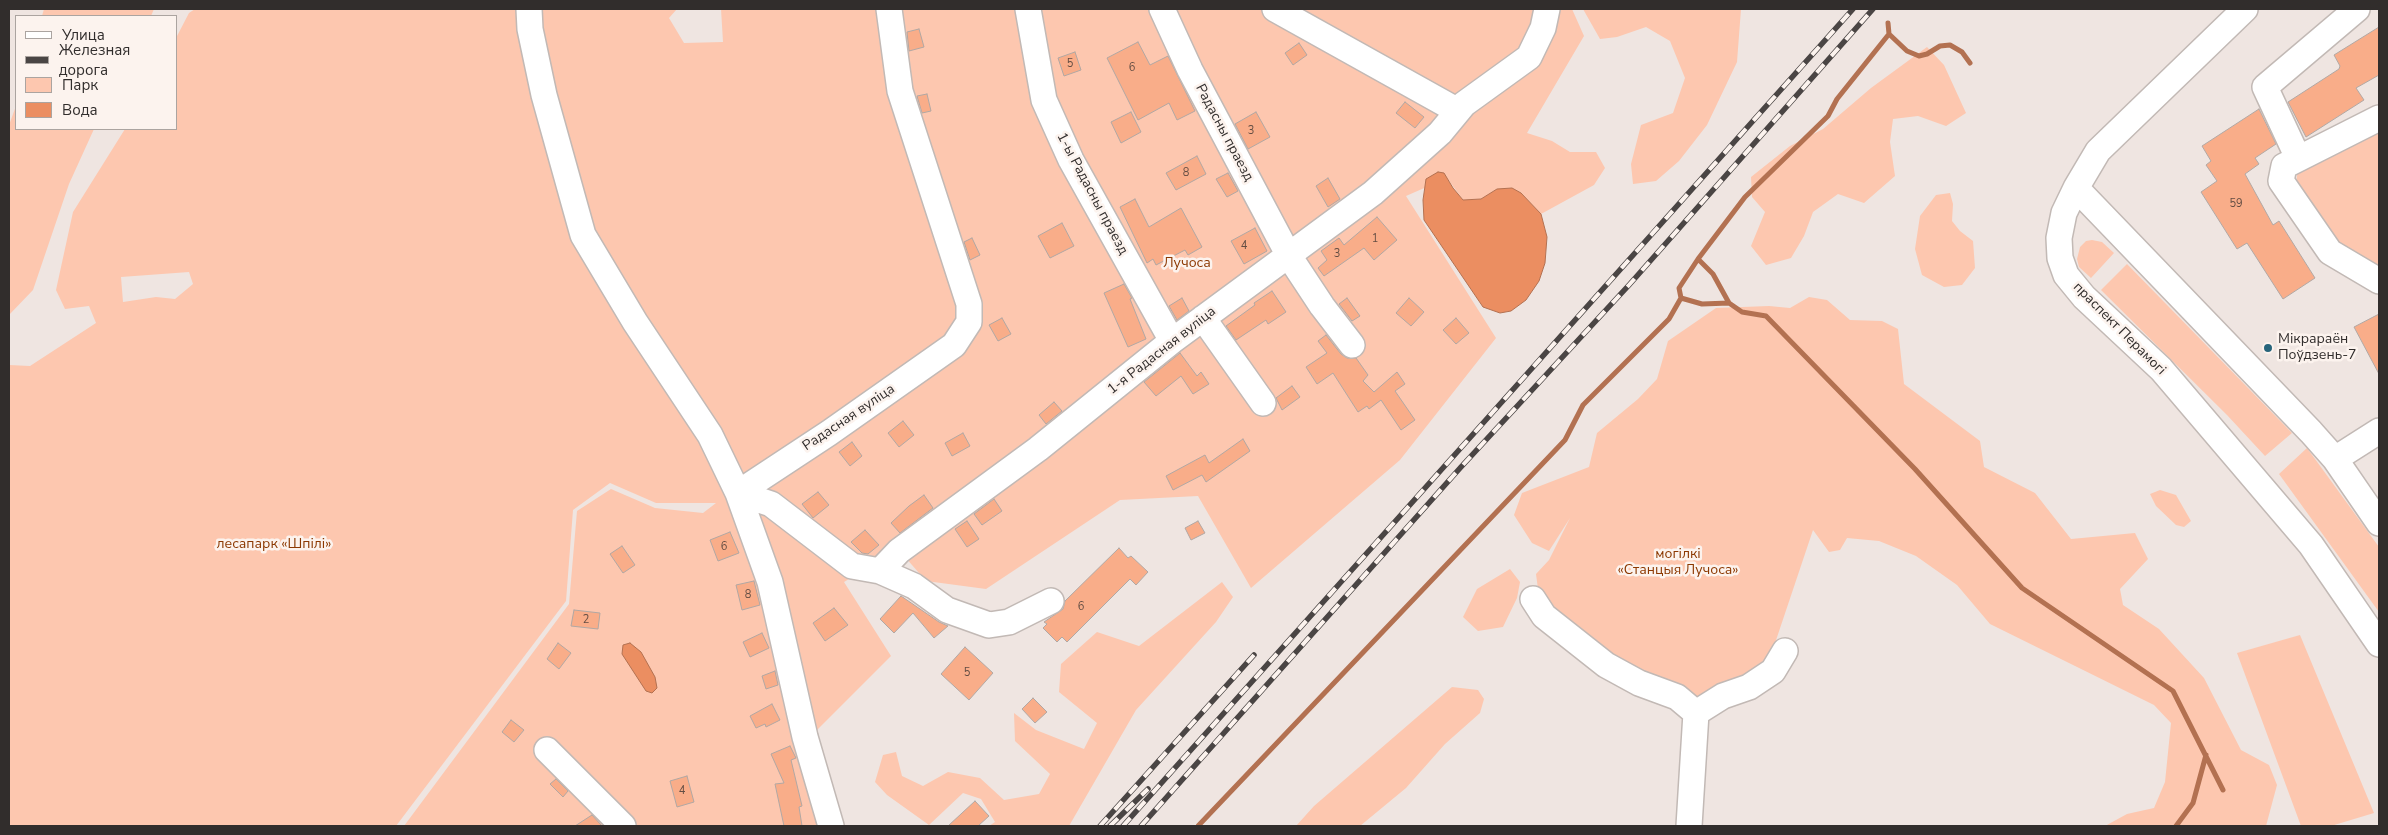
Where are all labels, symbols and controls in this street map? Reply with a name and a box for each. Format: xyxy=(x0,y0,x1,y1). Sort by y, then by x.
legend xyxy=(15,15,178,130)
text: Улица xyxy=(62,25,105,45)
text: Железная дорога xyxy=(59,40,130,80)
house number: 5 xyxy=(1067,57,1073,71)
house number: 6 xyxy=(1129,61,1135,75)
text: Парк xyxy=(62,75,98,95)
street label: Радасны праезд xyxy=(1191,81,1257,185)
text: Вода xyxy=(62,100,98,120)
house number: 3 xyxy=(1248,124,1254,138)
street label: 1-ы Радасны праезд xyxy=(1053,130,1131,258)
house number: 8 xyxy=(1183,166,1189,180)
house number: 59 xyxy=(2229,197,2243,211)
house number: 1 xyxy=(1372,232,1378,246)
house number: 4 xyxy=(1241,239,1247,253)
house number: 3 xyxy=(1334,247,1340,261)
park label: Лучоса xyxy=(1163,256,1211,272)
street label: праспект Перамогі xyxy=(2069,279,2169,379)
street label: 1-я Радасная вуліца xyxy=(1104,303,1220,399)
place label: Мікрараён Поўдзень-7 xyxy=(2278,332,2356,364)
marker: Мікрараён Поўдзень-7 xyxy=(2262,342,2274,354)
street label: Радасная вуліца xyxy=(800,381,898,455)
park label: лесапарк «Шпілі» xyxy=(217,537,331,553)
house number: 6 xyxy=(721,540,727,554)
park label: могілкі «Станцыя Лучоса» xyxy=(1617,547,1739,580)
house number: 8 xyxy=(745,588,751,602)
house number: 6 xyxy=(1078,600,1084,614)
house number: 2 xyxy=(583,613,589,627)
house number: 5 xyxy=(964,666,970,680)
house number: 4 xyxy=(679,784,685,798)

